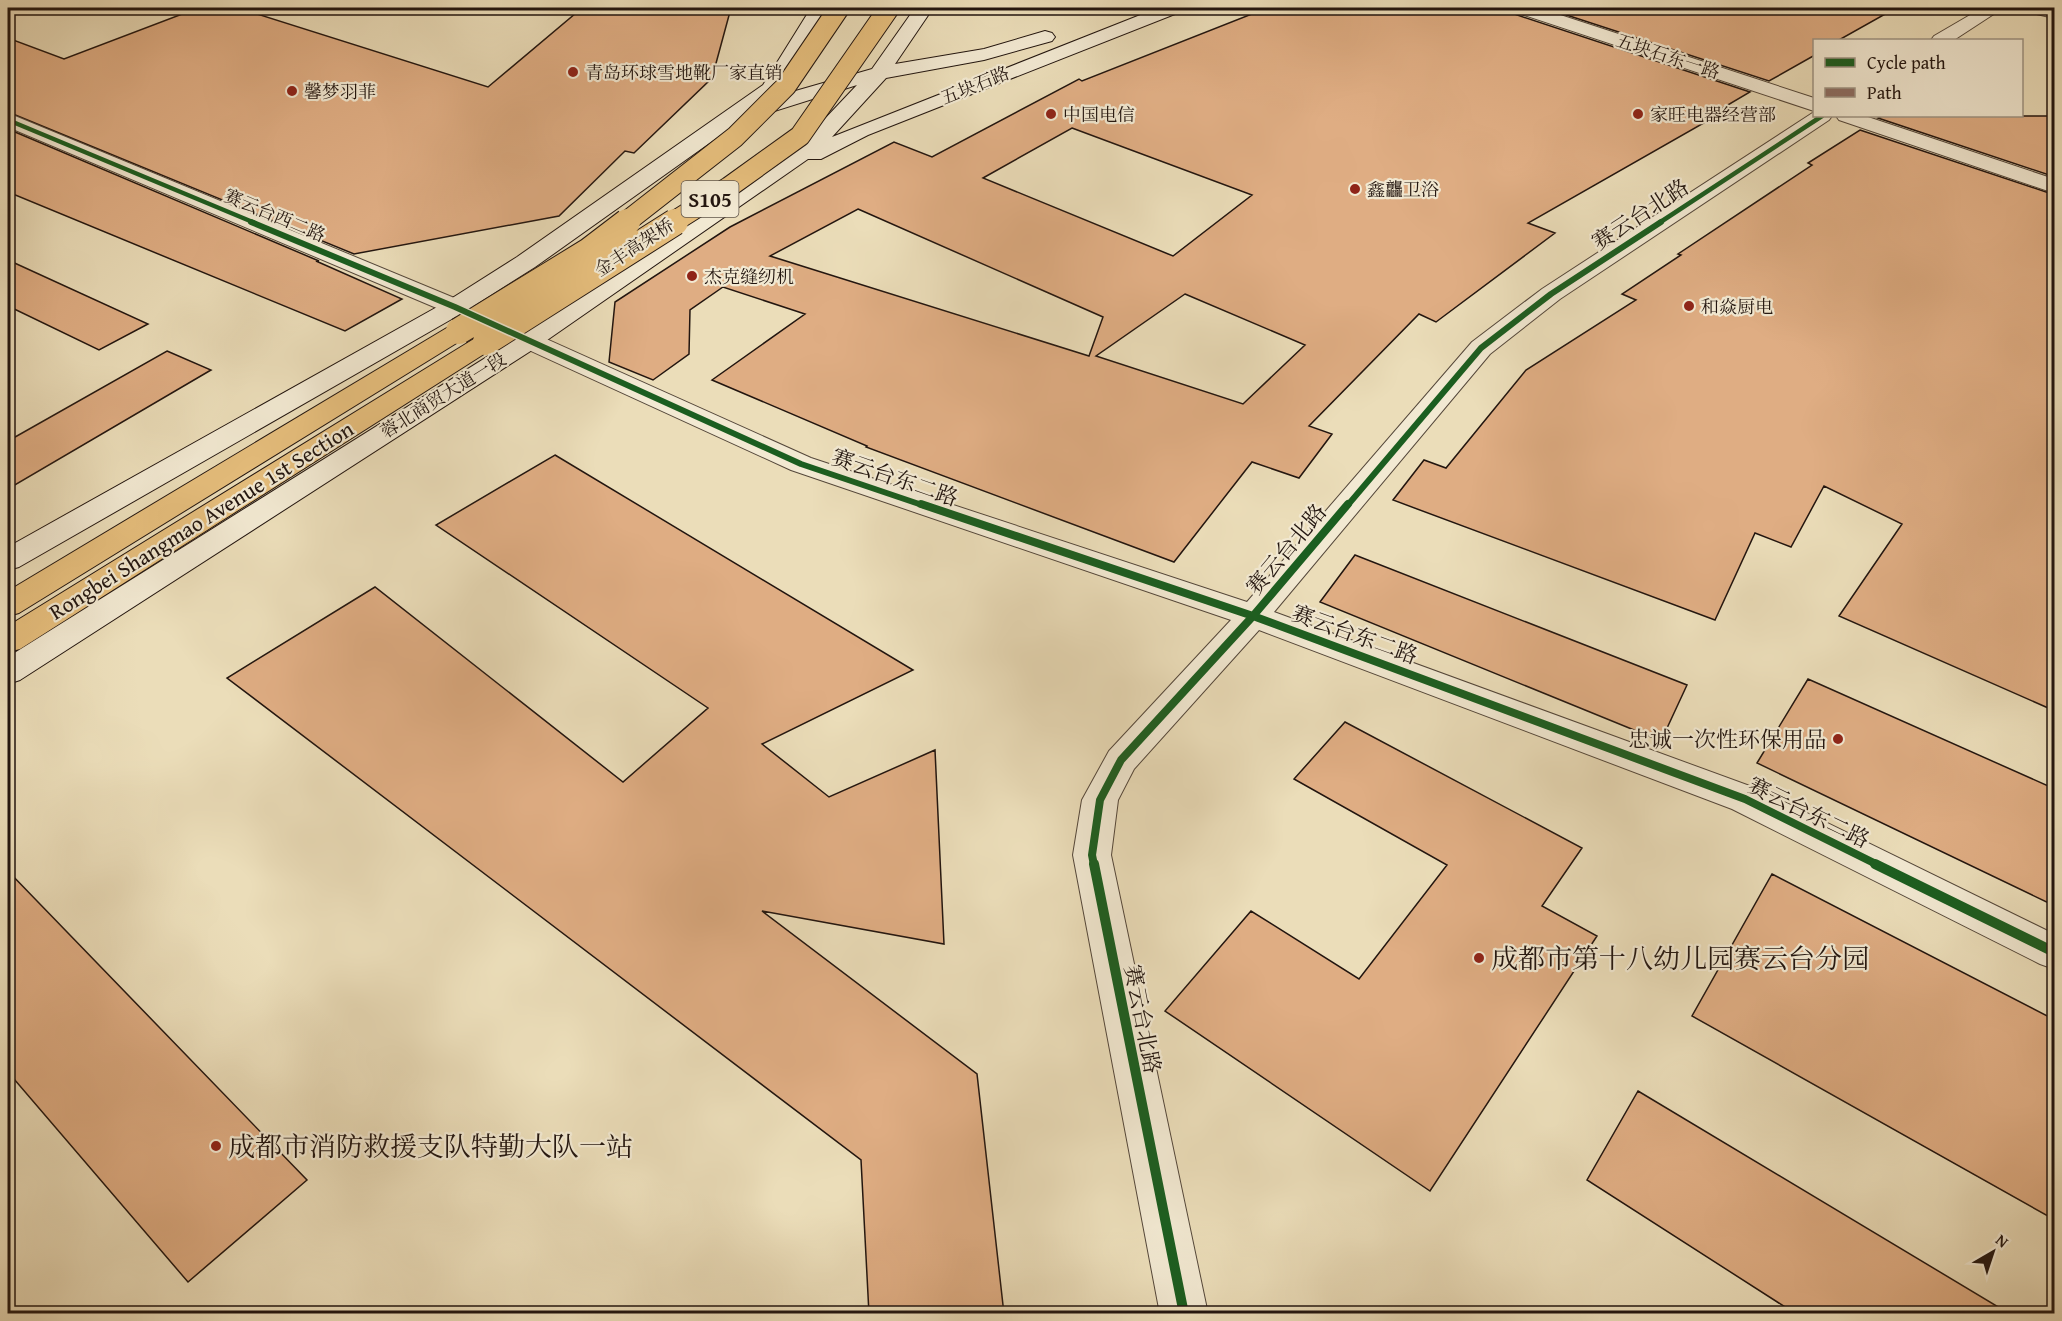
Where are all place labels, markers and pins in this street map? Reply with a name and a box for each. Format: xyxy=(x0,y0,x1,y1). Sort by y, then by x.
place label: 青岛环球雪地靴厂家直销 xyxy=(585,59,783,86)
marker: 青岛环球雪地靴厂家直销 xyxy=(566,65,580,79)
place label: 馨梦羽菲 xyxy=(304,78,376,105)
marker: 馨梦羽菲 xyxy=(285,84,299,98)
place label: 中国电信 xyxy=(1063,101,1135,128)
place label: 家旺电器经营部 xyxy=(1650,101,1776,128)
marker: 中国电信 xyxy=(1044,107,1058,121)
marker: 家旺电器经营部 xyxy=(1631,107,1645,121)
place label: 鑫龘卫浴 xyxy=(1367,176,1439,203)
marker: 鑫龘卫浴 xyxy=(1348,182,1362,196)
place label: 杰克缝纫机 xyxy=(704,263,794,290)
marker: 杰克缝纫机 xyxy=(685,269,699,283)
place label: 和焱厨电 xyxy=(1701,293,1773,320)
marker: 和焱厨电 xyxy=(1682,299,1696,313)
place label: 忠诚一次性环保用品 xyxy=(1628,723,1826,755)
marker: 忠诚一次性环保用品 xyxy=(1831,732,1845,746)
place label: 成都市第十八幼儿园赛云台分园 xyxy=(1491,938,1869,978)
marker: 成都市第十八幼儿园赛云台分园 xyxy=(1472,951,1486,965)
place label: 成都市消防救援支队特勤大队一站 xyxy=(228,1126,633,1166)
marker: 成都市消防救援支队特勤大队一站 xyxy=(209,1139,223,1153)

